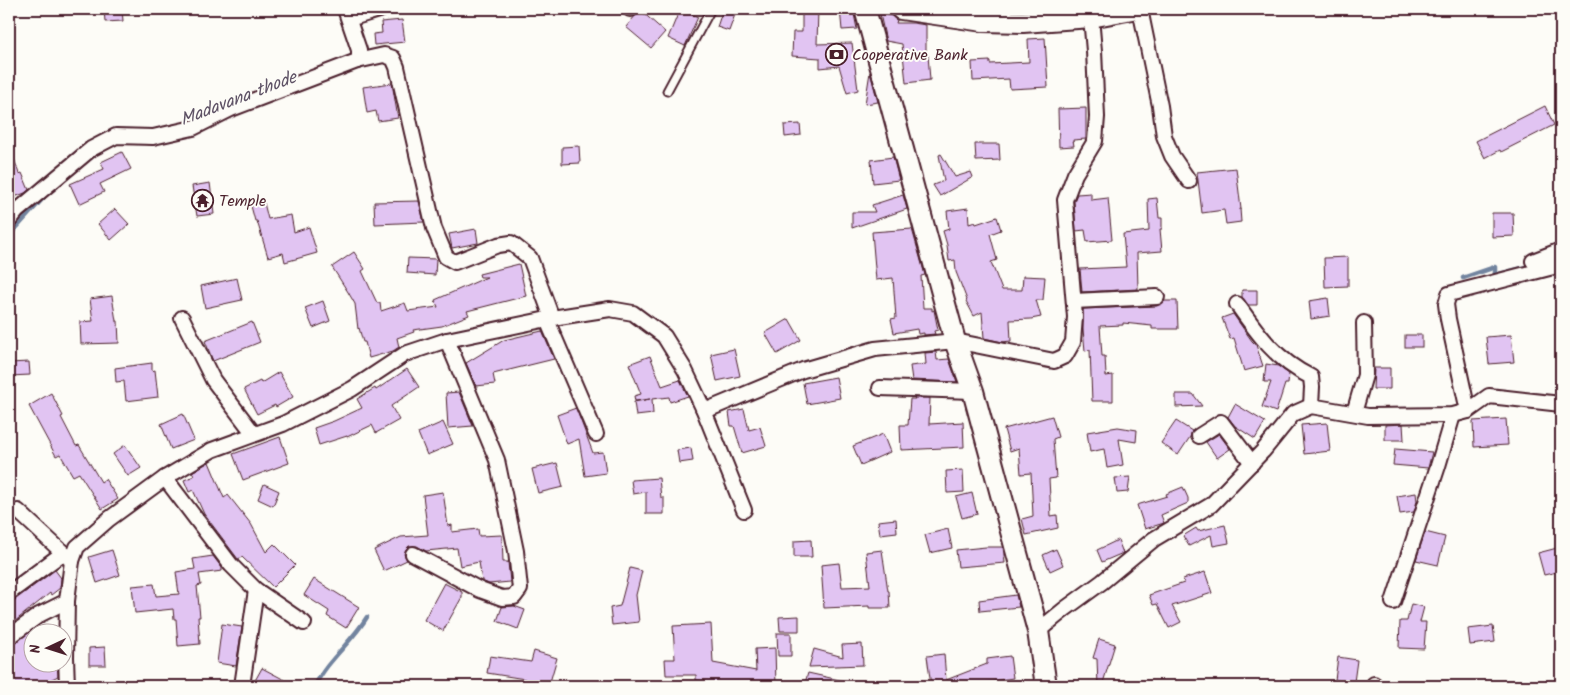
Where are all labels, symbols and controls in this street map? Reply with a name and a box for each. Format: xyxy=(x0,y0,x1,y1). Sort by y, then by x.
bank icon: Cooperative Bank xyxy=(824,42,848,66)
place label: Cooperative Bank xyxy=(852,43,968,68)
water label: Madavana thode xyxy=(176,63,303,135)
temple icon: Temple xyxy=(191,188,215,212)
place label: Temple xyxy=(219,189,266,214)
north arrow xyxy=(22,622,72,672)
text: N xyxy=(25,644,47,654)

